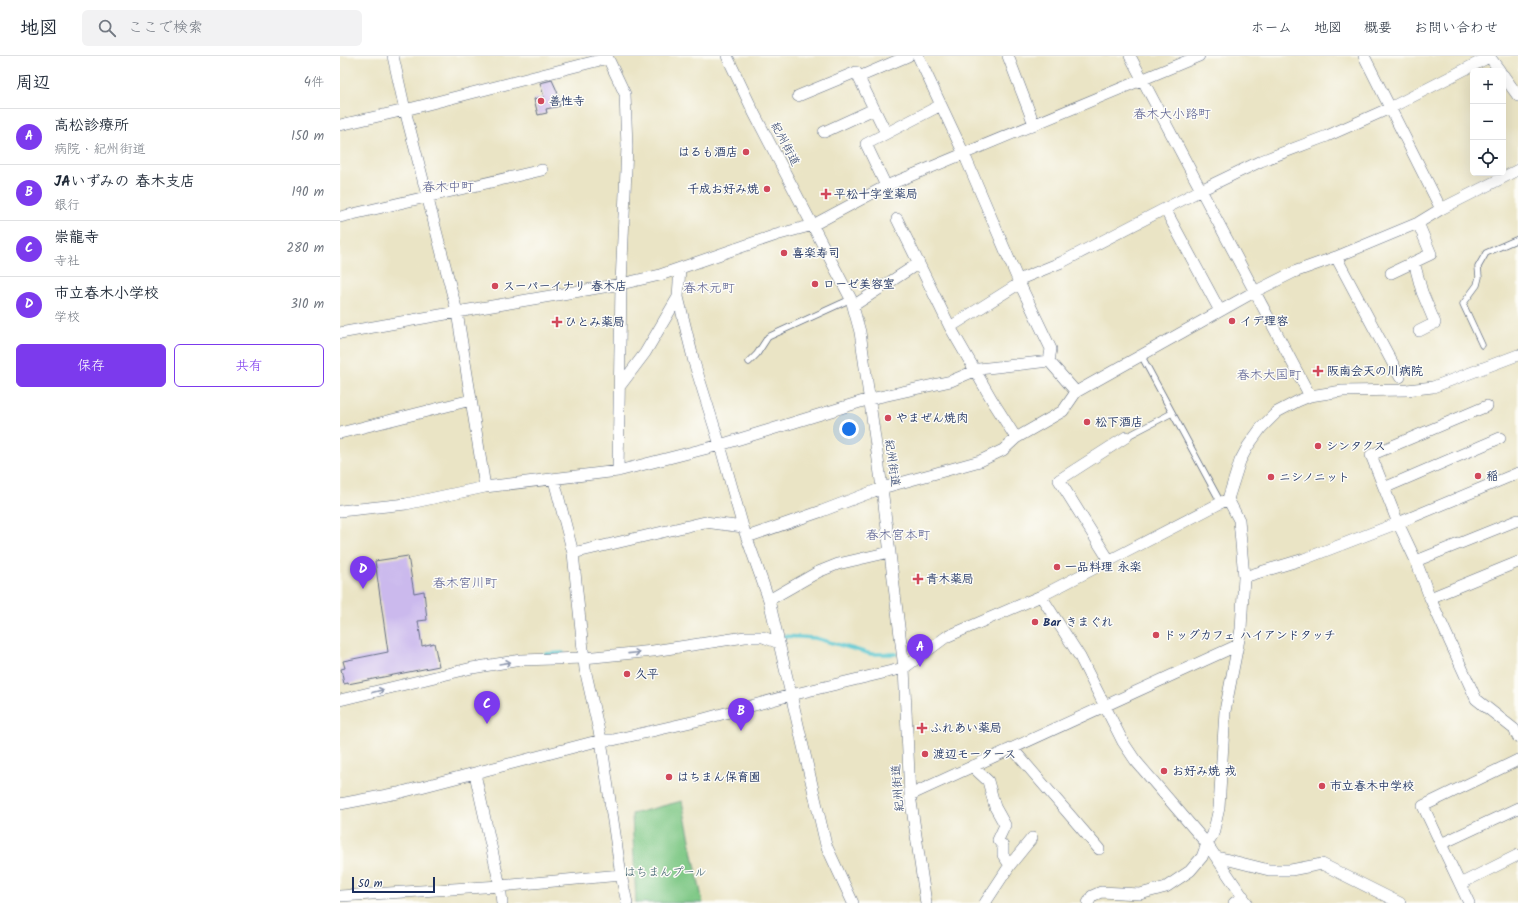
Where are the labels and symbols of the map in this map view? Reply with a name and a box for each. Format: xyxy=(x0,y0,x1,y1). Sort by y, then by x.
place label: 善性寺 xyxy=(549,92,585,111)
marker: 善性寺 xyxy=(536,96,546,106)
district label: 春木大小路町 xyxy=(1133,104,1211,125)
street label: 紀州街道 xyxy=(765,118,805,170)
place label: はるも酒店 xyxy=(678,143,738,162)
marker: はるも酒店 xyxy=(741,147,751,157)
district label: 春木中町 xyxy=(422,177,474,198)
place label: 千成お好み焼 xyxy=(687,180,759,199)
marker: 千成お好み焼 xyxy=(762,184,772,194)
place label: 平松十字堂薬局 xyxy=(834,185,918,204)
marker: 平松十字堂薬局 xyxy=(821,189,831,199)
place label: 喜楽寿司 xyxy=(792,244,840,263)
marker: 喜楽寿司 xyxy=(779,248,789,258)
place label: ローゼ美容室 xyxy=(823,275,895,294)
place label: スーパーイナリ 春木店 xyxy=(503,277,627,296)
district label: 春木元町 xyxy=(683,278,735,299)
marker: ローゼ美容室 xyxy=(810,279,820,289)
marker: スーパーイナリ 春木店 xyxy=(490,281,500,291)
place label: イデ理容 xyxy=(1240,312,1288,331)
place label: ひとみ薬局 xyxy=(565,313,625,332)
marker: イデ理容 xyxy=(1227,316,1237,326)
marker: ひとみ薬局 xyxy=(552,317,562,327)
place label: 阪南会天の川病院 xyxy=(1327,362,1423,381)
district label: 春木大国町 xyxy=(1236,365,1302,386)
marker: 阪南会天の川病院 xyxy=(1312,365,1324,377)
place label: やまぜん焼肉 xyxy=(896,409,968,428)
marker: やまぜん焼肉 xyxy=(883,413,893,423)
place label: 松下酒店 xyxy=(1095,413,1143,432)
marker: 松下酒店 xyxy=(1082,417,1092,427)
your location xyxy=(839,419,859,439)
place label: シンタクス xyxy=(1326,437,1386,456)
street label: 紀州街道 xyxy=(879,438,905,488)
marker: シンタクス xyxy=(1313,441,1323,451)
place label: 稲 xyxy=(1486,467,1498,486)
place label: ニシノニット xyxy=(1279,468,1350,487)
marker: 稲 xyxy=(1473,471,1483,481)
marker: ニシノニット xyxy=(1266,472,1276,482)
district label: 春木宮本町 xyxy=(865,525,931,546)
pin: D xyxy=(350,556,376,589)
place label: 一品料理 永楽 xyxy=(1065,558,1142,577)
marker: 一品料理 永楽 xyxy=(1052,562,1062,572)
place label: 青木薬局 xyxy=(926,570,974,589)
district label: 春木宮川町 xyxy=(432,573,498,594)
marker: 青木薬局 xyxy=(913,574,923,584)
place label: Bar きまぐれ xyxy=(1043,613,1113,632)
marker: Bar きまぐれ xyxy=(1030,617,1040,627)
place label: ドッグカフェ ハイアンドタッチ xyxy=(1164,626,1336,645)
marker: ドッグカフェ ハイアンドタッチ xyxy=(1151,630,1161,640)
pin: A xyxy=(907,634,933,667)
one-way arrow xyxy=(627,649,640,656)
one-way arrow xyxy=(498,659,511,667)
place label: 久平 xyxy=(635,665,659,684)
marker: 久平 xyxy=(622,669,632,679)
one-way arrow xyxy=(371,686,384,694)
pin: C xyxy=(474,691,500,724)
pin: B xyxy=(728,698,754,731)
place label: ふれあい薬局 xyxy=(930,719,1002,738)
marker: ふれあい薬局 xyxy=(917,723,927,733)
place label: 渡辺モータース xyxy=(933,745,1016,764)
marker: 渡辺モータース xyxy=(920,749,930,759)
place label: お好み焼 戎 xyxy=(1172,762,1237,781)
street label: 紀州街道 xyxy=(886,763,910,813)
marker: お好み焼 戎 xyxy=(1159,766,1169,776)
place label: はちまん保育園 xyxy=(677,768,761,787)
marker: はちまん保育園 xyxy=(664,772,674,782)
place label: 市立春木中学校 xyxy=(1330,777,1414,796)
marker: 市立春木中学校 xyxy=(1317,781,1327,791)
park label: はちまんプール xyxy=(624,863,706,882)
scale bar xyxy=(352,875,435,894)

